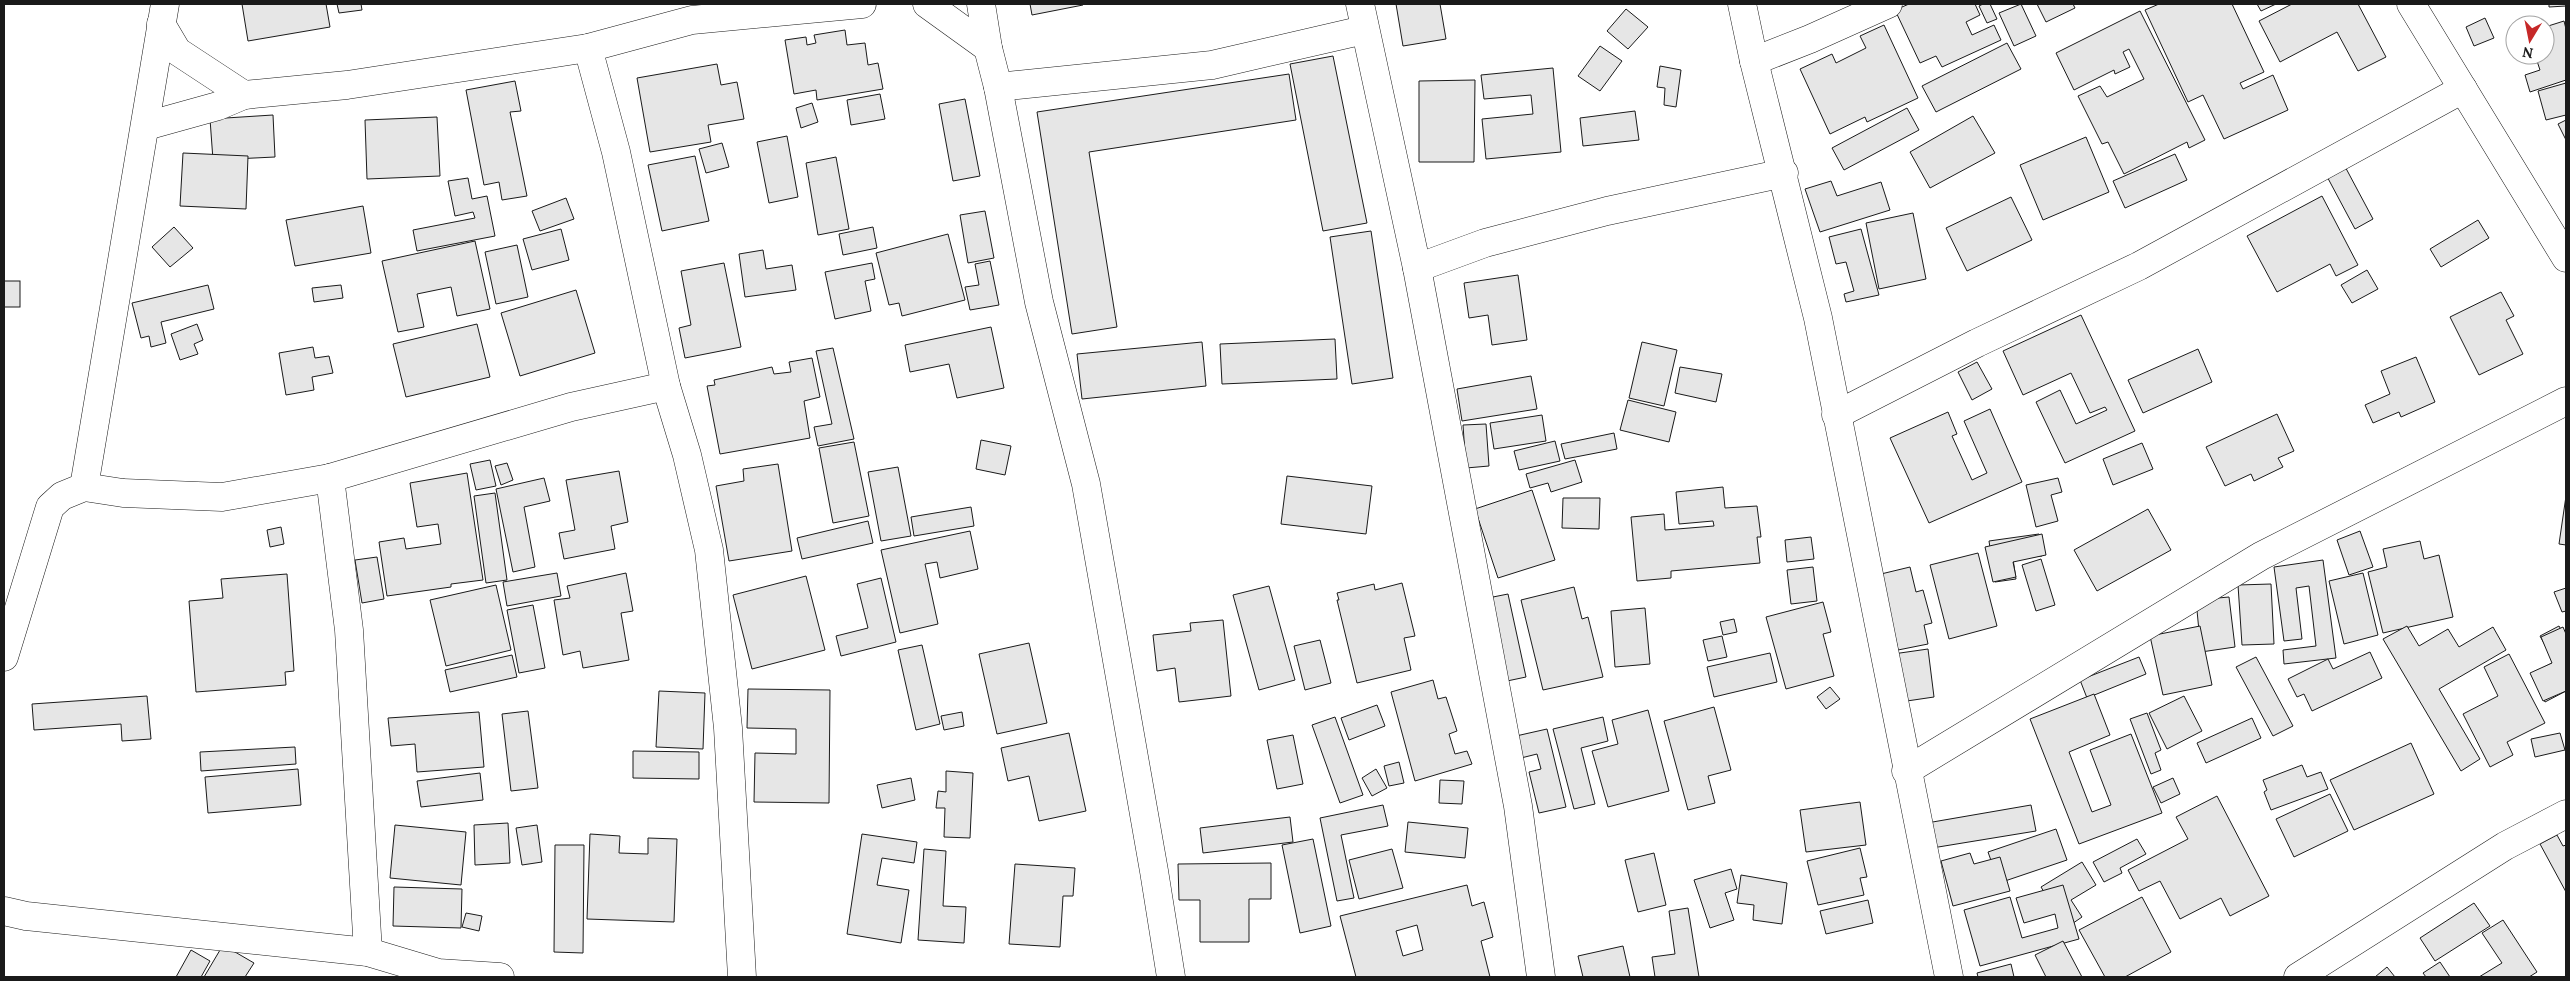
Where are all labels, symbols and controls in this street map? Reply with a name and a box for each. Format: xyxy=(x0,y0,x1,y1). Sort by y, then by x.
north arrow xyxy=(2505,15,2555,65)
text: N xyxy=(2521,43,2535,63)

